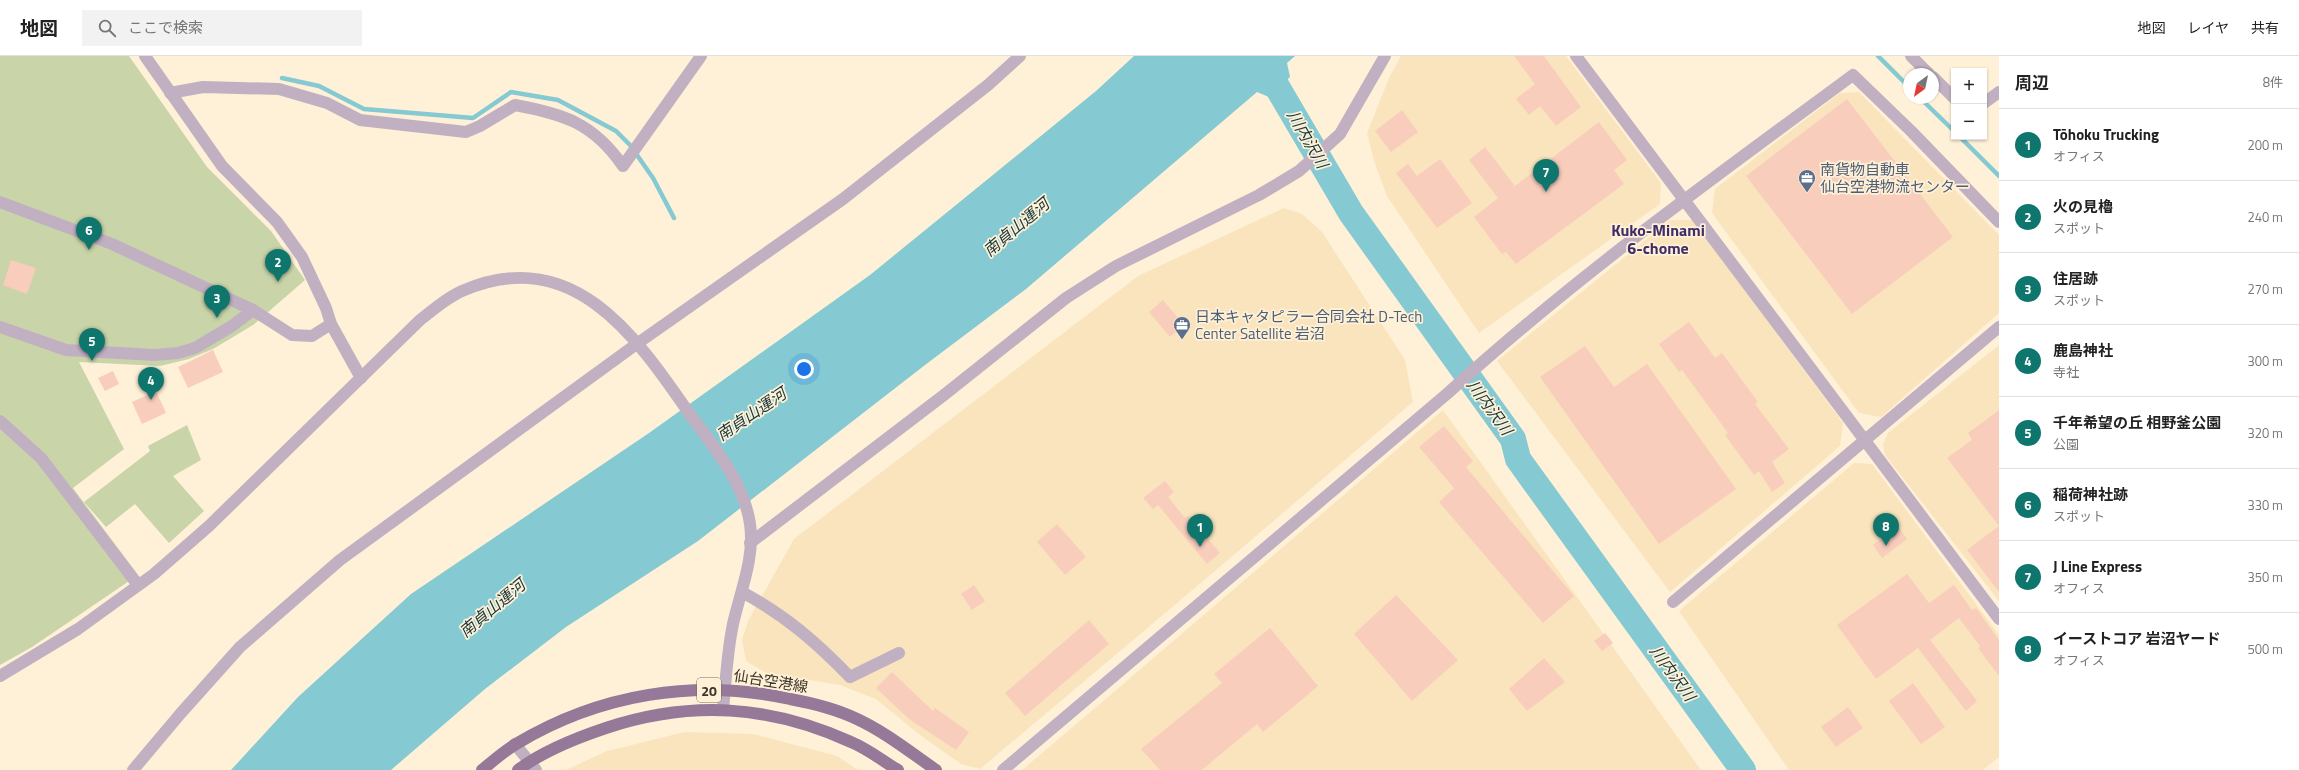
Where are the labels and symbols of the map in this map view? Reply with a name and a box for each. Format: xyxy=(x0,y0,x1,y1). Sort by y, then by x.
north arrow xyxy=(1903,68,1939,104)
water label: 川内沢川 xyxy=(1282,105,1335,174)
place label: 南貨物自動車 仙台空港物流センター xyxy=(1820,158,1970,198)
pin: 7 xyxy=(1533,159,1559,192)
office icon: 南貨物自動車 仙台空港物流センター xyxy=(1797,168,1817,193)
water label: 南貞山運河 xyxy=(978,190,1057,262)
pin: 6 xyxy=(76,217,102,250)
district label: Kuko-Minami 6-chome xyxy=(1611,218,1705,260)
pin: 2 xyxy=(265,249,291,282)
pin: 3 xyxy=(204,285,230,318)
place label: 日本キャタピラー合同会社 D-Tech Center Satellite 岩沼 xyxy=(1195,305,1422,345)
office icon: 日本キャタピラー合同会社 D-Tech Center Satellite 岩沼 xyxy=(1172,315,1192,340)
pin: 5 xyxy=(79,328,105,361)
your location xyxy=(794,359,814,379)
pin: 4 xyxy=(138,367,164,400)
water label: 川内沢川 xyxy=(1461,374,1520,442)
water label: 南貞山運河 xyxy=(711,380,793,446)
pin: 8 xyxy=(1873,513,1899,546)
pin: 1 xyxy=(1187,514,1213,547)
water label: 南貞山運河 xyxy=(454,571,533,643)
water label: 川内沢川 xyxy=(1644,640,1703,708)
street label: 仙台空港線 xyxy=(732,664,810,698)
road number: 20 xyxy=(697,678,721,702)

